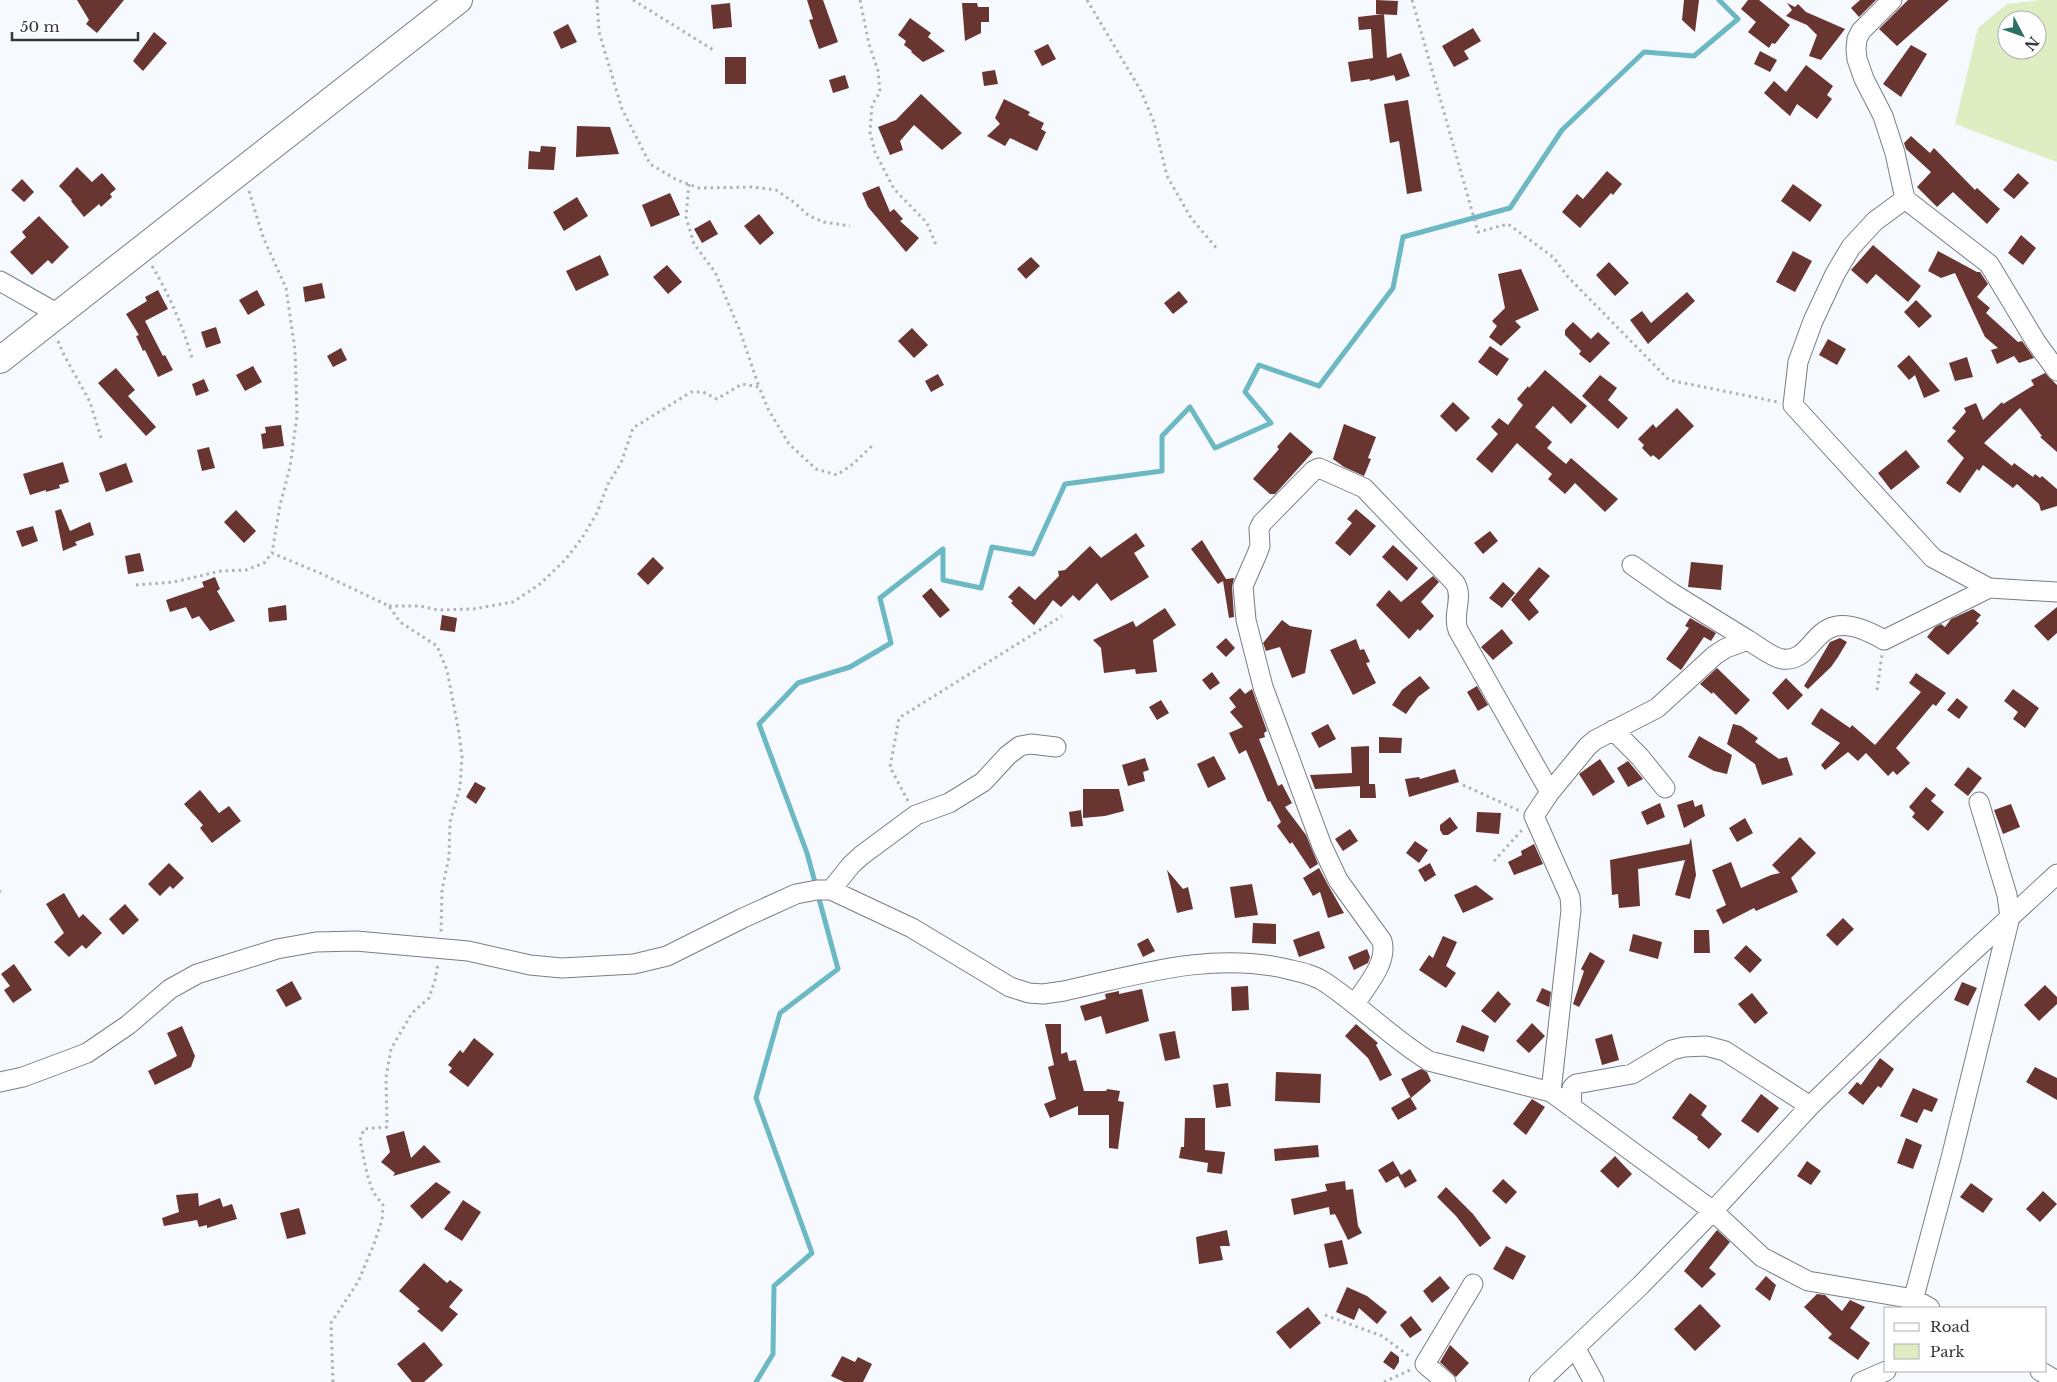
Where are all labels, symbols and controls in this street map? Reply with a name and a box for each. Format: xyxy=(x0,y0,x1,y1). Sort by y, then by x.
scale bar xyxy=(12,10,139,42)
north arrow xyxy=(1997,10,2047,60)
text: 50 m xyxy=(20,17,60,36)
text: N xyxy=(2021,33,2043,54)
legend xyxy=(1884,1307,2047,1372)
text: Road xyxy=(1930,1317,1970,1336)
text: Park xyxy=(1930,1342,1966,1361)

